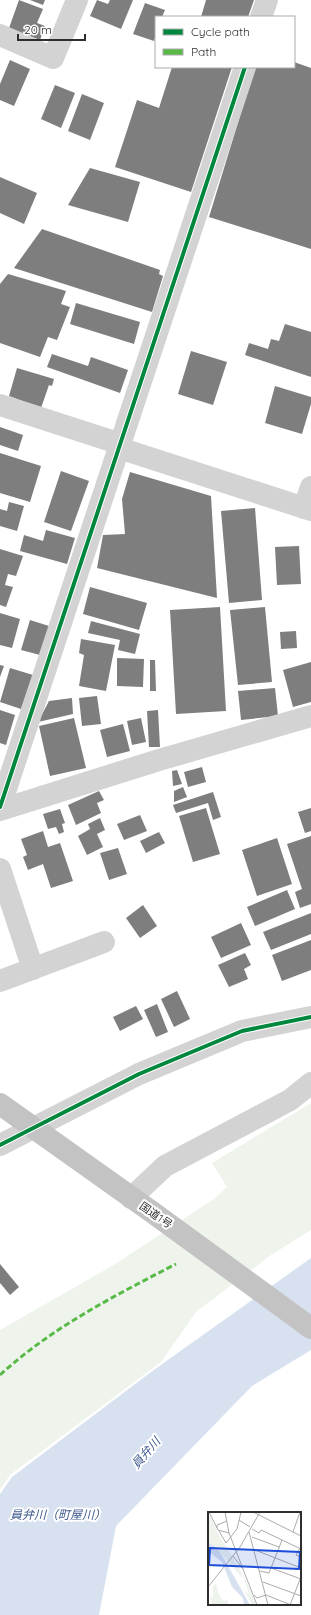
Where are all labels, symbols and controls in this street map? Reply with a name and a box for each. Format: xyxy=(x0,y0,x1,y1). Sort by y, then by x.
scale bar xyxy=(18,16,85,42)
legend xyxy=(155,16,295,68)
text: 20 m xyxy=(24,22,52,37)
text: Cycle path xyxy=(191,24,250,39)
text: Path xyxy=(191,44,216,59)
street label: 国道1号 xyxy=(137,1199,175,1231)
water label: 員弁川 xyxy=(128,1433,164,1471)
water label: 員弁川（町屋川） xyxy=(10,1507,106,1522)
inset map xyxy=(208,1512,301,1605)

